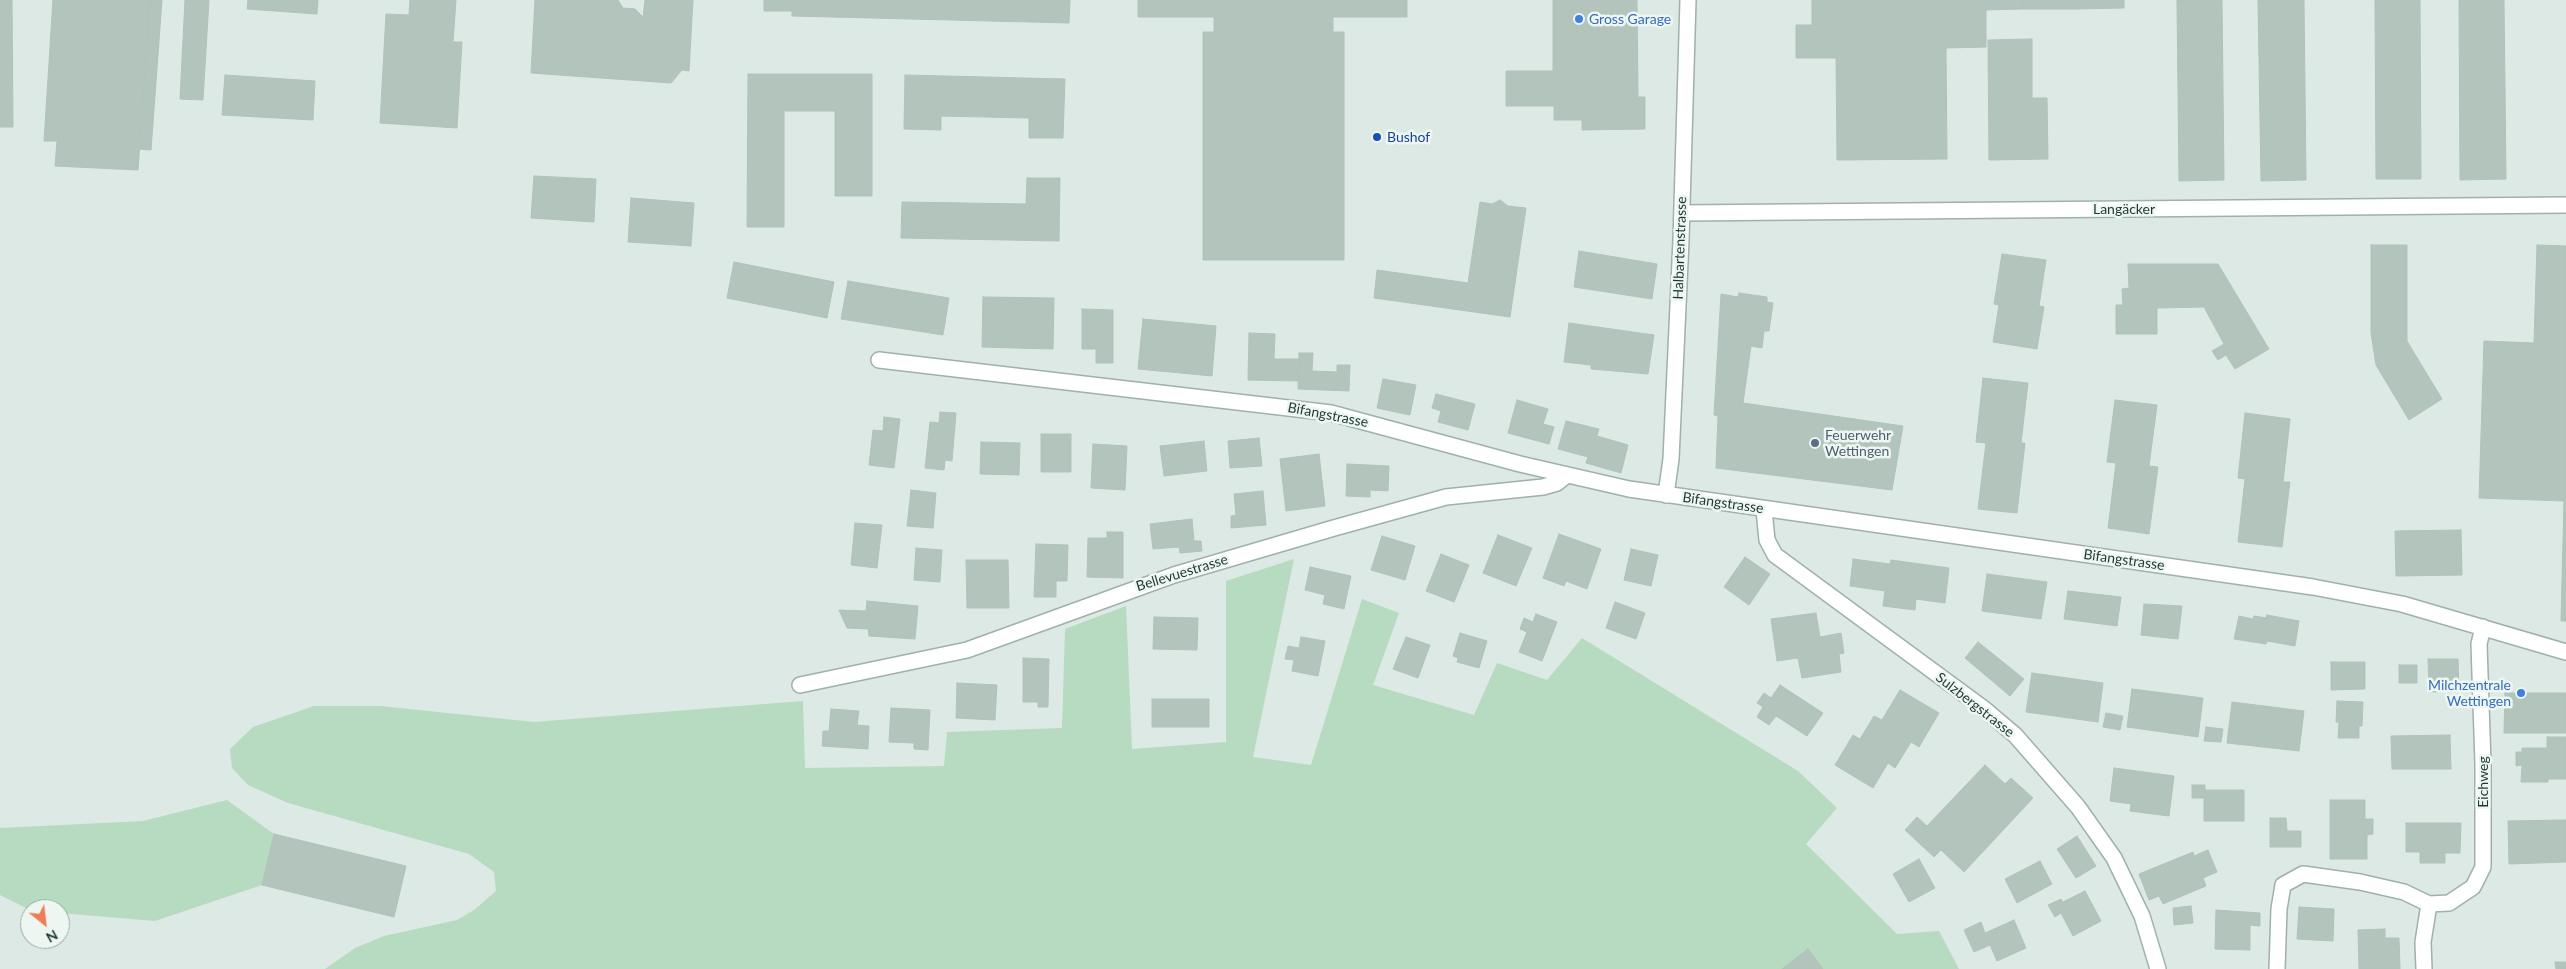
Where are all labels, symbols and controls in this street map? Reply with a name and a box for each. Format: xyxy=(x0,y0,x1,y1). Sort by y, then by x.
place label: Gross Garage xyxy=(1589,11,1671,27)
marker: Gross Garage xyxy=(1573,13,1585,25)
place label: Bushof xyxy=(1387,129,1430,145)
marker: Bushof xyxy=(1371,131,1383,143)
street label: Halbartenstrasse xyxy=(1670,196,1690,300)
street label: Langäcker xyxy=(2093,201,2155,217)
street label: Bifangstrasse xyxy=(1286,399,1370,431)
place label: Feuerwehr Wettingen xyxy=(1825,427,1891,460)
marker: Feuerwehr Wettingen xyxy=(1809,437,1821,449)
street label: Bifangstrasse xyxy=(1681,489,1765,517)
street label: Bifangstrasse xyxy=(2082,546,2166,574)
street label: Bellevuestrasse xyxy=(1134,551,1230,595)
street label: Sulzbergstrasse xyxy=(1932,669,2018,741)
place label: Milchzentrale Wettingen xyxy=(2428,677,2511,710)
marker: Milchzentrale Wettingen xyxy=(2515,687,2527,699)
street label: Eichweg xyxy=(2475,756,2491,808)
north arrow xyxy=(20,899,70,949)
text: N xyxy=(43,927,61,947)

